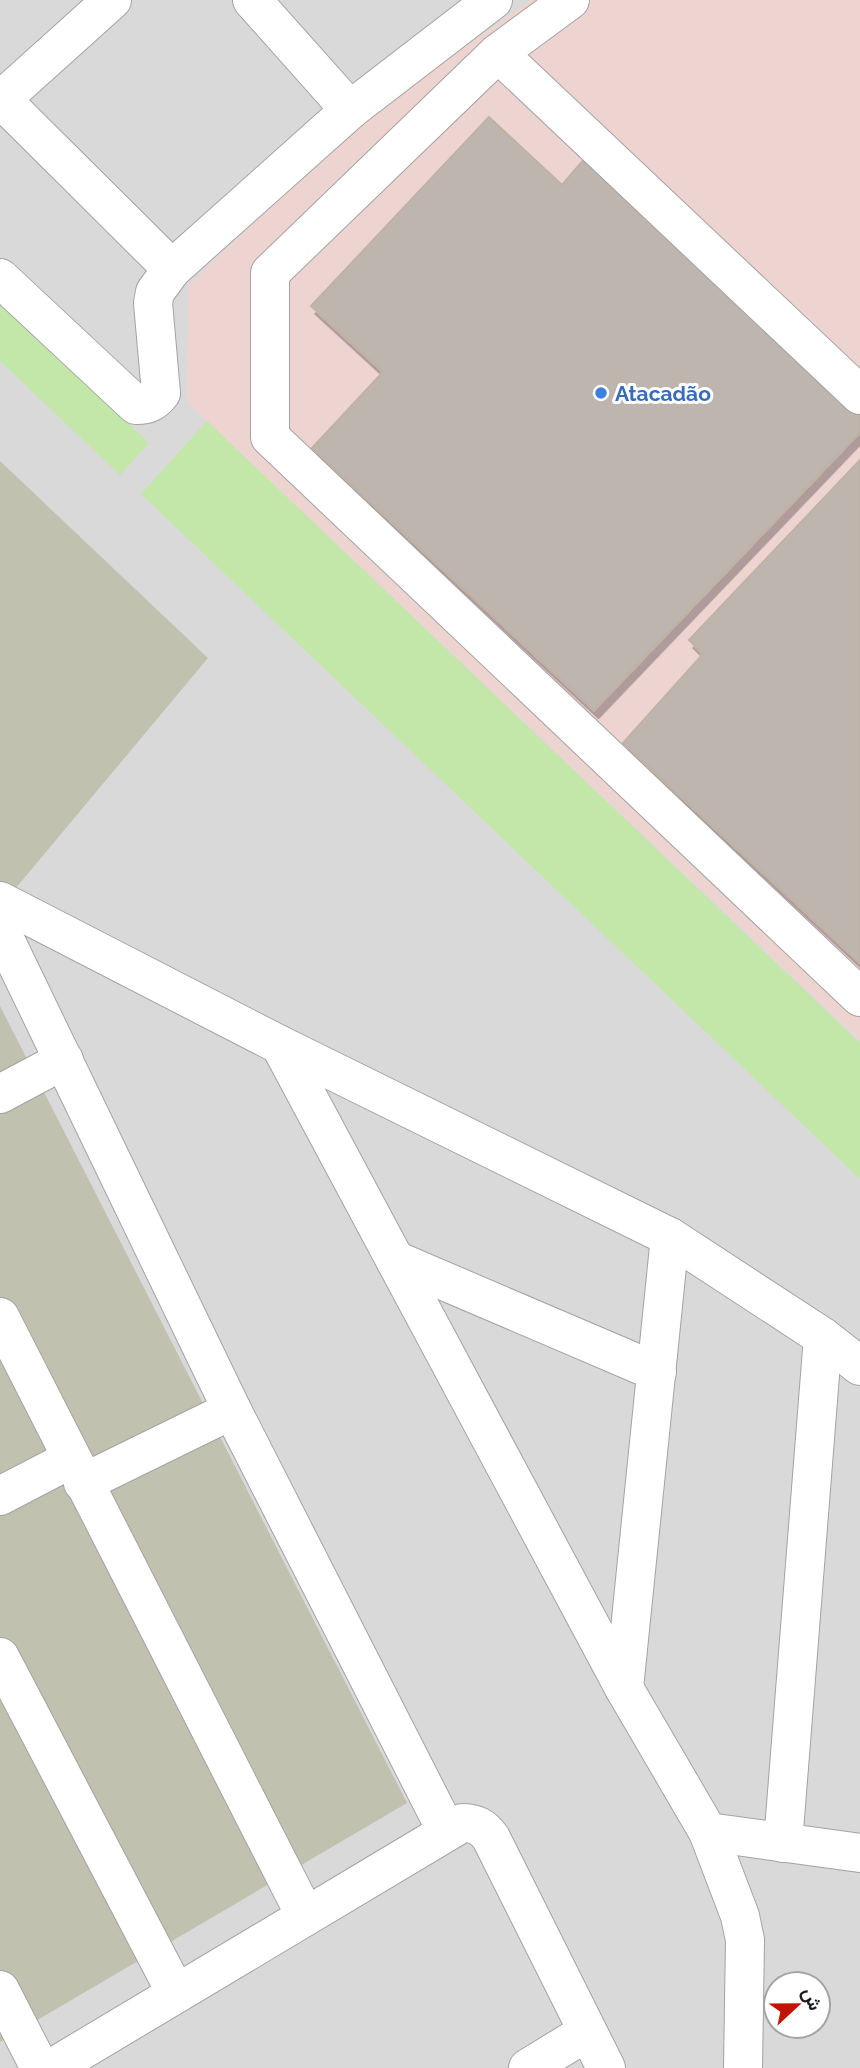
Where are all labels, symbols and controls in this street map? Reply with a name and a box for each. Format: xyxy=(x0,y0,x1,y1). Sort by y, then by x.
place label: Atacadão xyxy=(615,381,711,406)
marker: Atacadão xyxy=(593,385,609,401)
north arrow xyxy=(762,1970,832,2040)
text: ش xyxy=(797,1984,827,2014)

